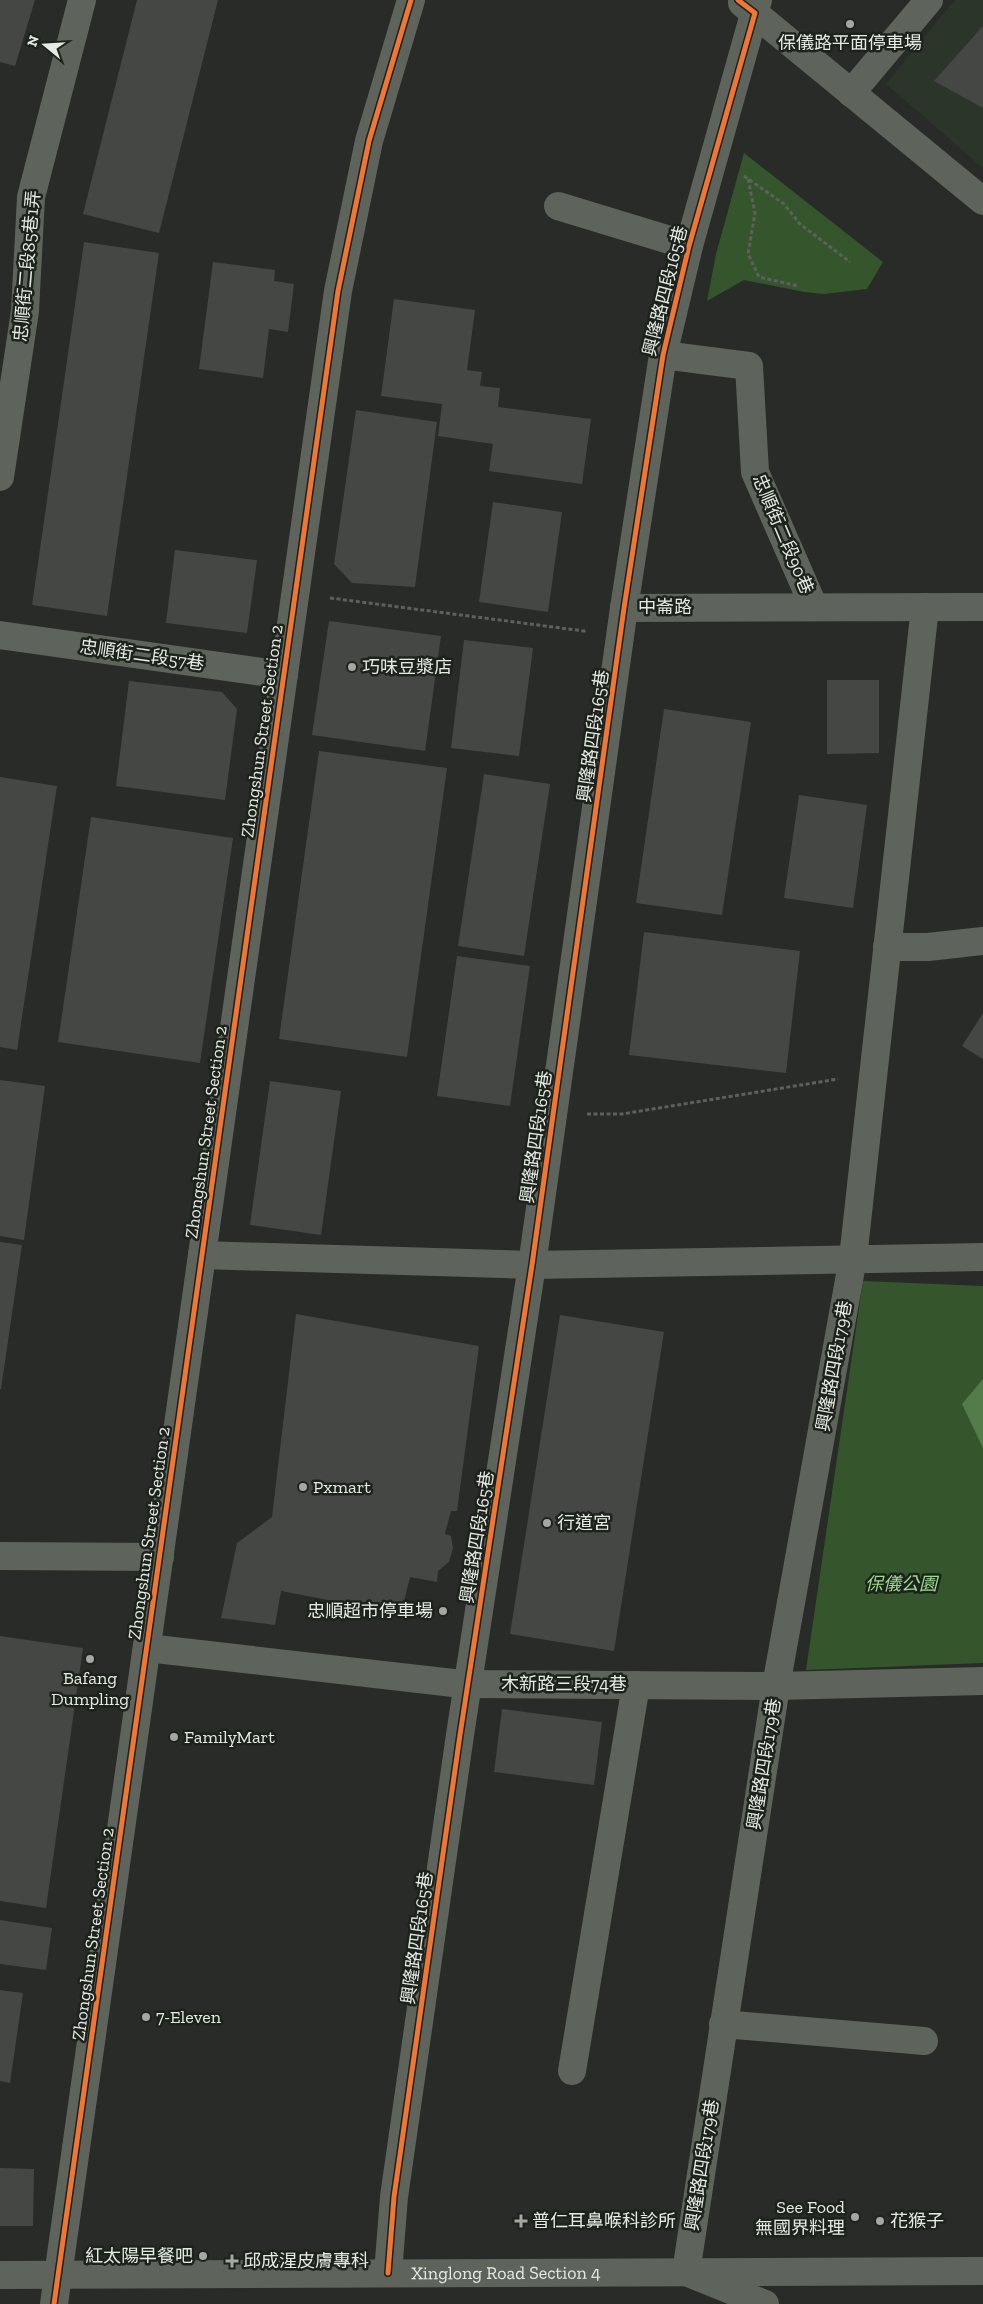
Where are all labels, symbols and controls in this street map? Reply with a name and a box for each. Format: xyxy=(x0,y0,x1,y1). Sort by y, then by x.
marker: 保儀路平面停車場 xyxy=(844,18,856,30)
north arrow xyxy=(20,20,70,70)
place label: 保儀路平面停車場 xyxy=(778,32,922,54)
text: N xyxy=(23,33,43,49)
street label: 忠順街二段85巷1弄 xyxy=(9,189,45,343)
street label: 興隆路四段165巷 xyxy=(638,223,692,359)
street label: 忠順街二段90巷 xyxy=(748,471,818,597)
street label: 中崙路 xyxy=(638,596,692,618)
street label: Zhongshun Street Section 2 xyxy=(236,623,288,839)
street label: 忠順街二段57巷 xyxy=(78,635,206,675)
place label: 巧味豆漿店 xyxy=(362,656,452,678)
marker: 巧味豆漿店 xyxy=(346,661,358,673)
street label: 興隆路四段165巷 xyxy=(573,668,613,804)
street label: Zhongshun Street Section 2 xyxy=(180,1024,232,1240)
street label: 興隆路四段165巷 xyxy=(516,1069,556,1205)
street label: 興隆路四段179巷 xyxy=(812,1299,856,1433)
street label: Zhongshun Street Section 2 xyxy=(123,1425,175,1641)
street label: 興隆路四段165巷 xyxy=(456,1469,498,1605)
place label: Pxmart xyxy=(313,1476,371,1498)
marker: Pxmart xyxy=(297,1481,309,1493)
place label: 行道宮 xyxy=(557,1512,611,1534)
marker: 行道宮 xyxy=(541,1517,553,1529)
park label: 保儀公園 xyxy=(865,1573,940,1595)
place label: 忠順超市停車場 xyxy=(307,1600,433,1622)
marker: 忠順超市停車場 xyxy=(437,1605,449,1617)
marker: Bafang Dumpling xyxy=(84,1653,96,1665)
place label: Bafang Dumpling xyxy=(51,1667,129,1710)
street label: 木新路三段74巷 xyxy=(501,1673,627,1695)
street label: 興隆路四段179巷 xyxy=(743,1697,785,1831)
place label: FamilyMart xyxy=(184,1726,275,1748)
marker: FamilyMart xyxy=(168,1731,180,1743)
street label: Zhongshun Street Section 2 xyxy=(67,1826,119,2042)
street label: 興隆路四段165巷 xyxy=(397,1870,437,2006)
place label: 7-Eleven xyxy=(156,2006,222,2028)
marker: 7-Eleven xyxy=(140,2011,152,2023)
street label: 興隆路四段179巷 xyxy=(681,2098,723,2232)
place label: See Food 無國界料理 xyxy=(755,2196,845,2239)
place label: 普仁耳鼻喉科診所 xyxy=(532,2210,676,2232)
place label: 花猴子 xyxy=(890,2210,944,2232)
marker: See Food 無國界料理 xyxy=(849,2211,861,2223)
marker: 普仁耳鼻喉科診所 xyxy=(514,2214,528,2228)
marker: 花猴子 xyxy=(874,2215,886,2227)
place label: 紅太陽早餐吧 xyxy=(85,2245,193,2267)
marker: 紅太陽早餐吧 xyxy=(197,2250,209,2262)
place label: 邱成湦皮膚專科 xyxy=(243,2250,369,2272)
marker: 邱成湦皮膚專科 xyxy=(225,2254,239,2268)
street label: Xinglong Road Section 4 xyxy=(411,2262,601,2284)

